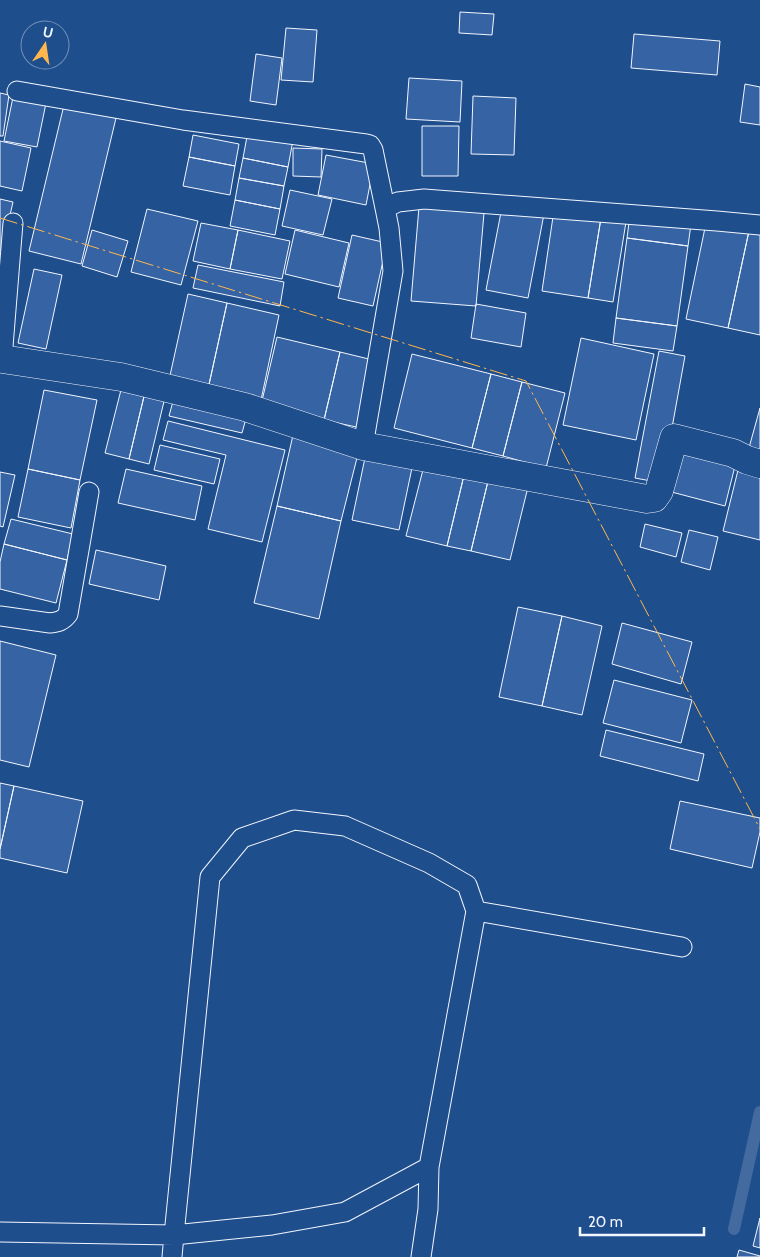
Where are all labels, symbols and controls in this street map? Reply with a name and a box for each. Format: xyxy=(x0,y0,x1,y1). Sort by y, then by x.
north arrow xyxy=(20,20,70,70)
text: U xyxy=(41,22,55,42)
scale bar xyxy=(580,1204,704,1236)
text: 20 m xyxy=(588,1213,623,1231)

